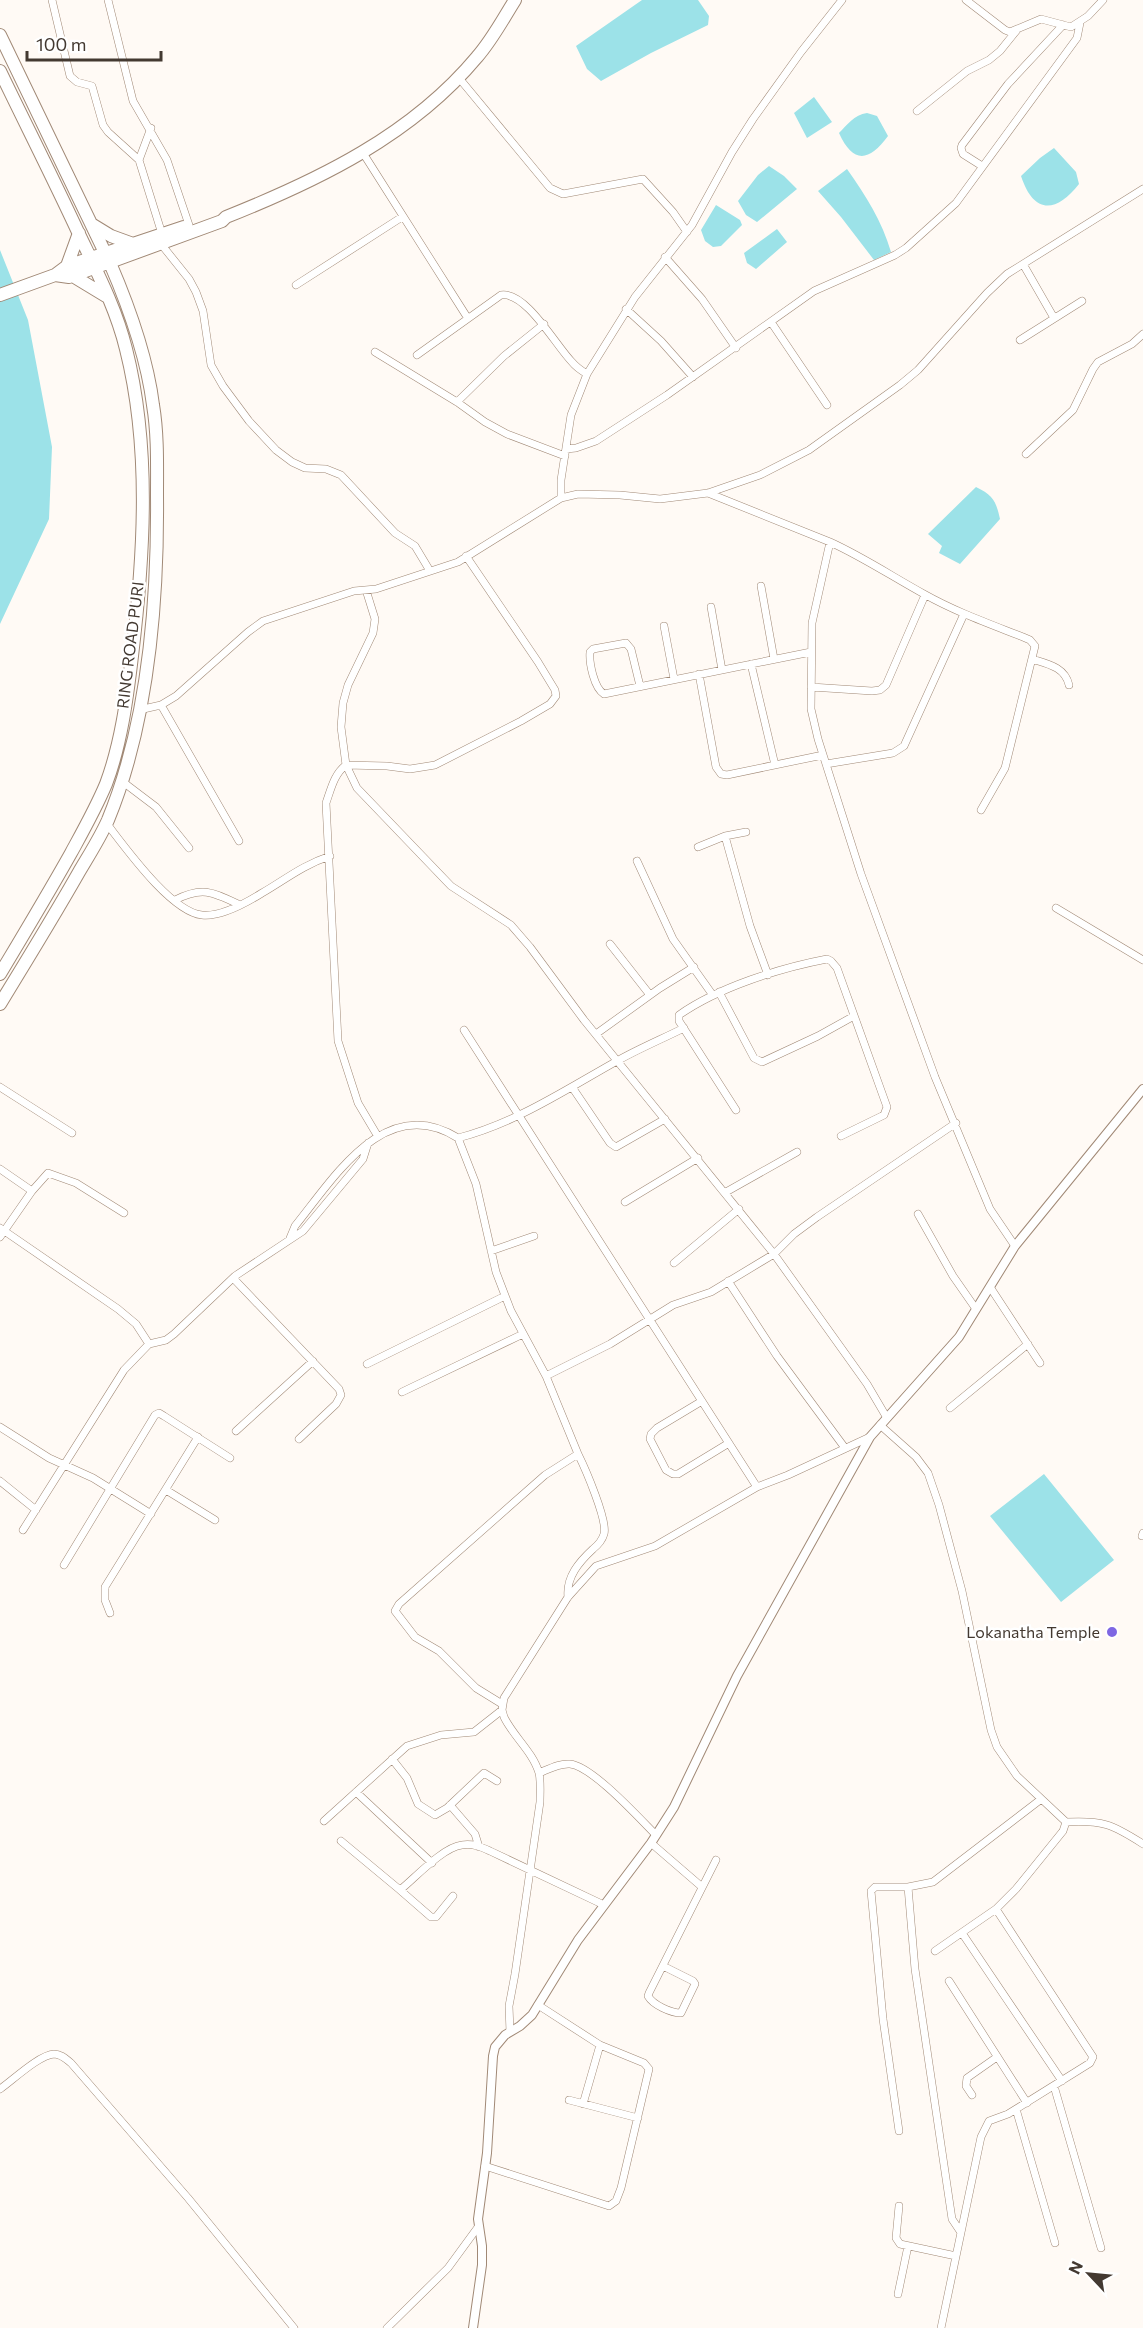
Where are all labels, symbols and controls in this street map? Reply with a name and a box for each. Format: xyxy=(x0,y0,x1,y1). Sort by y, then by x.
scale bar xyxy=(27,24,160,62)
text: 100 m xyxy=(36,33,86,55)
street label: RING ROAD PURI xyxy=(112,580,147,710)
place label: Lokanatha Temple xyxy=(966,1622,1100,1641)
marker: Lokanatha Temple xyxy=(1105,1625,1119,1639)
north arrow xyxy=(1059,2244,1119,2304)
text: N xyxy=(1064,2258,1086,2277)

